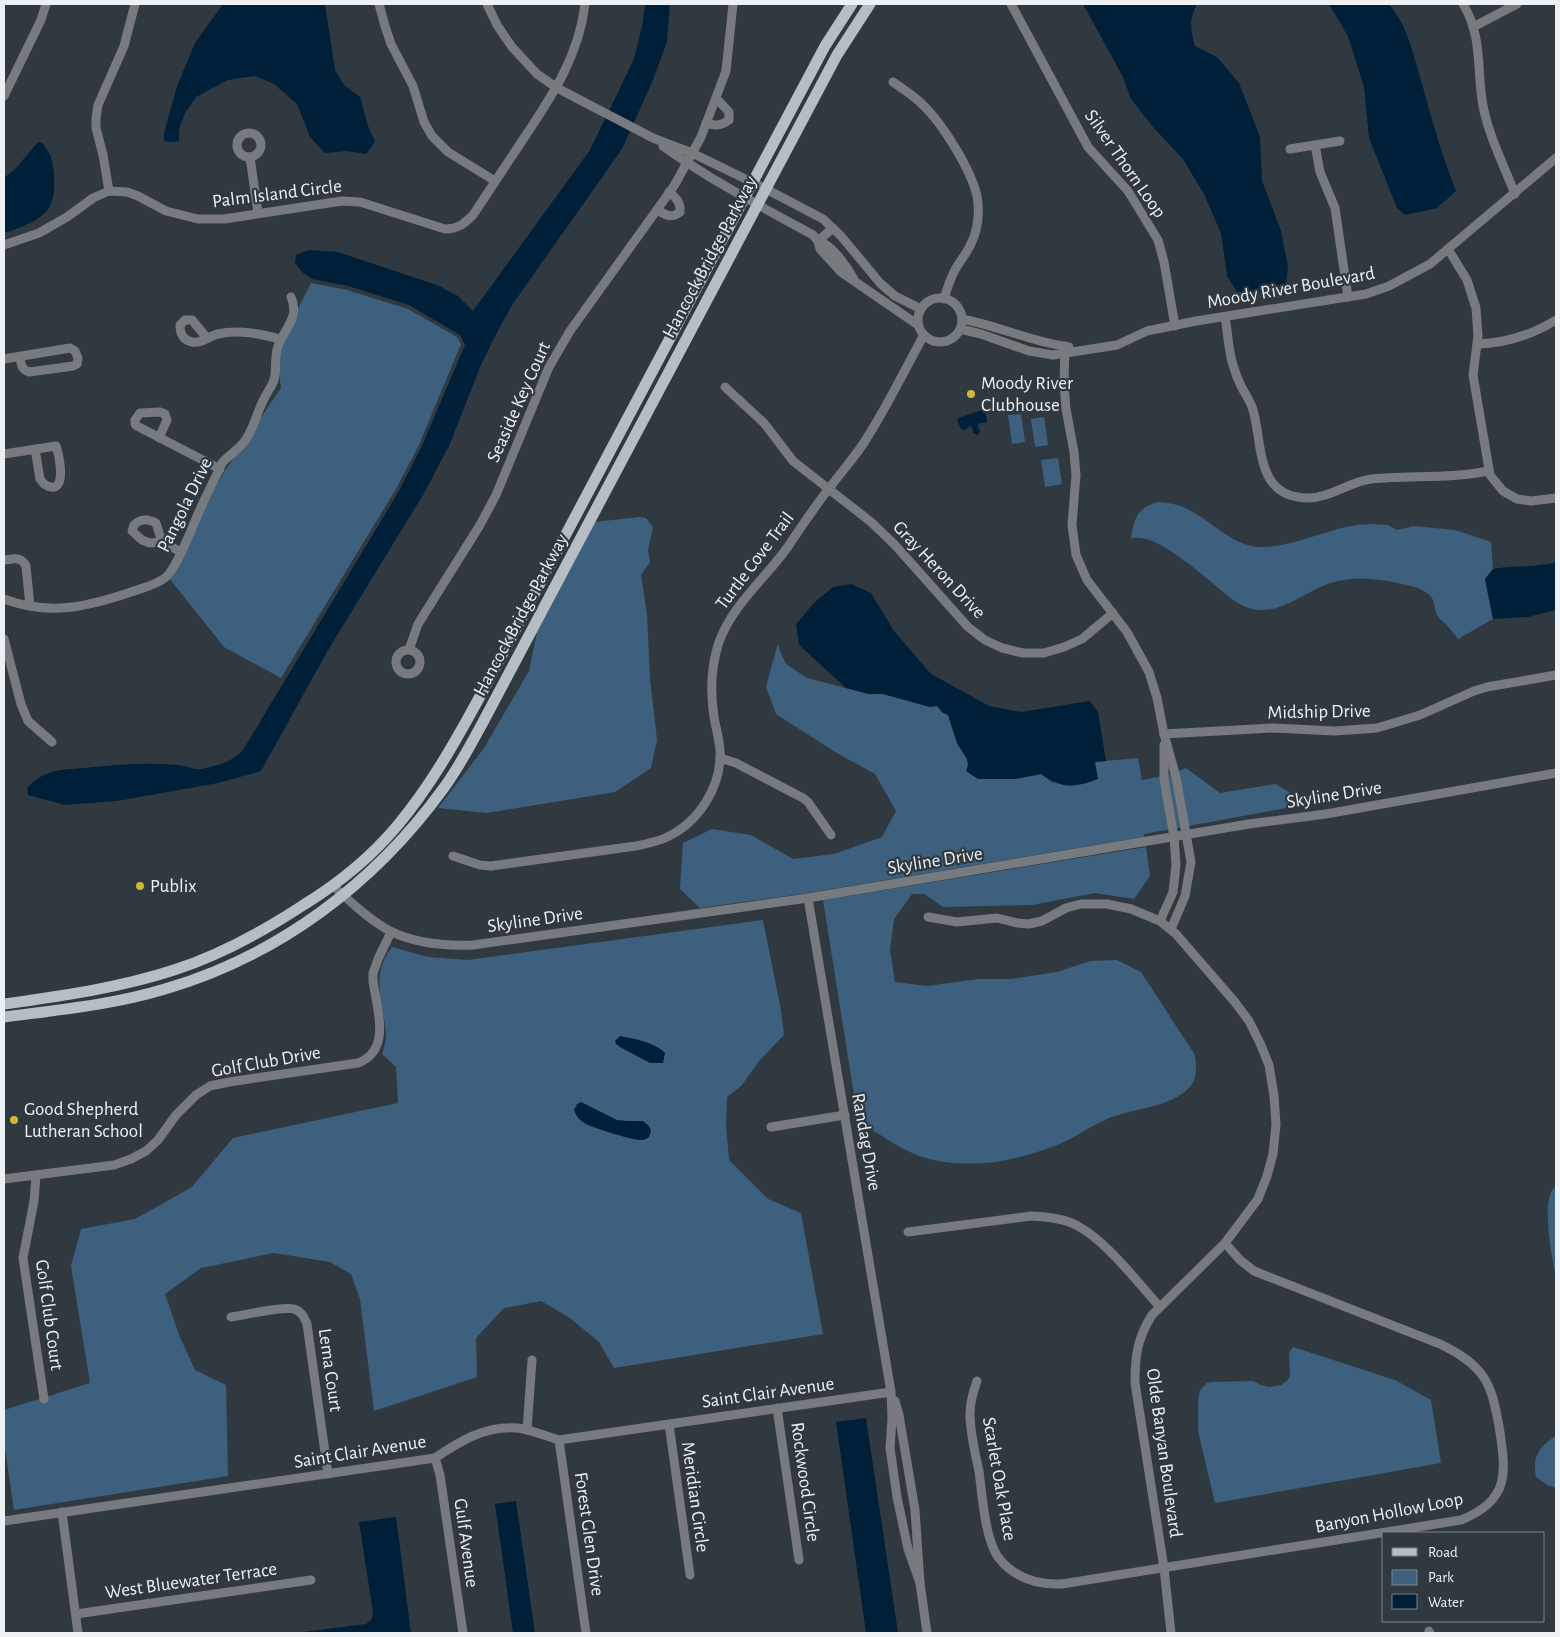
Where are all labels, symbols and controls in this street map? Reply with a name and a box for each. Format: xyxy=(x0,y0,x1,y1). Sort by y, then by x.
street label: Silver Thorn Loop xyxy=(1081,106,1169,222)
street label: Hancock Bridge Parkway xyxy=(659,173,761,341)
street label: Palm Island Circle xyxy=(211,177,343,211)
street label: Moody River Boulevard xyxy=(1206,264,1377,312)
street label: Seaside Key Court xyxy=(484,339,554,465)
place label: Moody River Clubhouse xyxy=(981,374,1073,415)
marker: Moody River Clubhouse xyxy=(965,388,977,400)
street label: Pangola Drive xyxy=(154,455,216,555)
street label: Turtle Cove Trail xyxy=(712,509,798,613)
street label: Gray Heron Drive xyxy=(889,518,989,622)
street label: Hancock Bridge Parkway xyxy=(470,531,572,699)
street label: Midship Drive xyxy=(1267,702,1371,722)
street label: Skyline Drive xyxy=(1285,778,1383,812)
street label: Skyline Drive xyxy=(886,844,984,878)
place label: Publix xyxy=(150,877,197,896)
marker: Publix xyxy=(134,880,146,892)
street label: Skyline Drive xyxy=(486,904,584,936)
street label: Golf Club Drive xyxy=(210,1043,322,1081)
street label: Randag Drive xyxy=(848,1092,884,1192)
place label: Good Shepherd Lutheran School xyxy=(24,1100,143,1141)
marker: Good Shepherd Lutheran School xyxy=(8,1114,20,1126)
street label: Golf Club Court xyxy=(32,1258,66,1372)
street label: Lema Court xyxy=(315,1327,345,1413)
street label: Olde Banyan Boulevard xyxy=(1143,1367,1185,1539)
street label: Saint Clair Avenue xyxy=(701,1374,835,1412)
street label: Scarlet Oak Place xyxy=(979,1416,1019,1542)
street label: Rockwood Circle xyxy=(787,1421,823,1543)
street label: Saint Clair Avenue xyxy=(293,1432,427,1472)
street label: Meridian Circle xyxy=(678,1441,712,1553)
street label: Forest Glen Drive xyxy=(571,1471,607,1597)
street label: Banyon Hollow Loop xyxy=(1313,1489,1465,1537)
street label: Gulf Avenue xyxy=(450,1497,482,1589)
legend xyxy=(1382,1532,1545,1622)
text: Road xyxy=(1428,1545,1458,1560)
street label: West Bluewater Terrace xyxy=(104,1560,278,1602)
text: Park xyxy=(1428,1570,1454,1585)
text: Water xyxy=(1428,1595,1464,1610)

